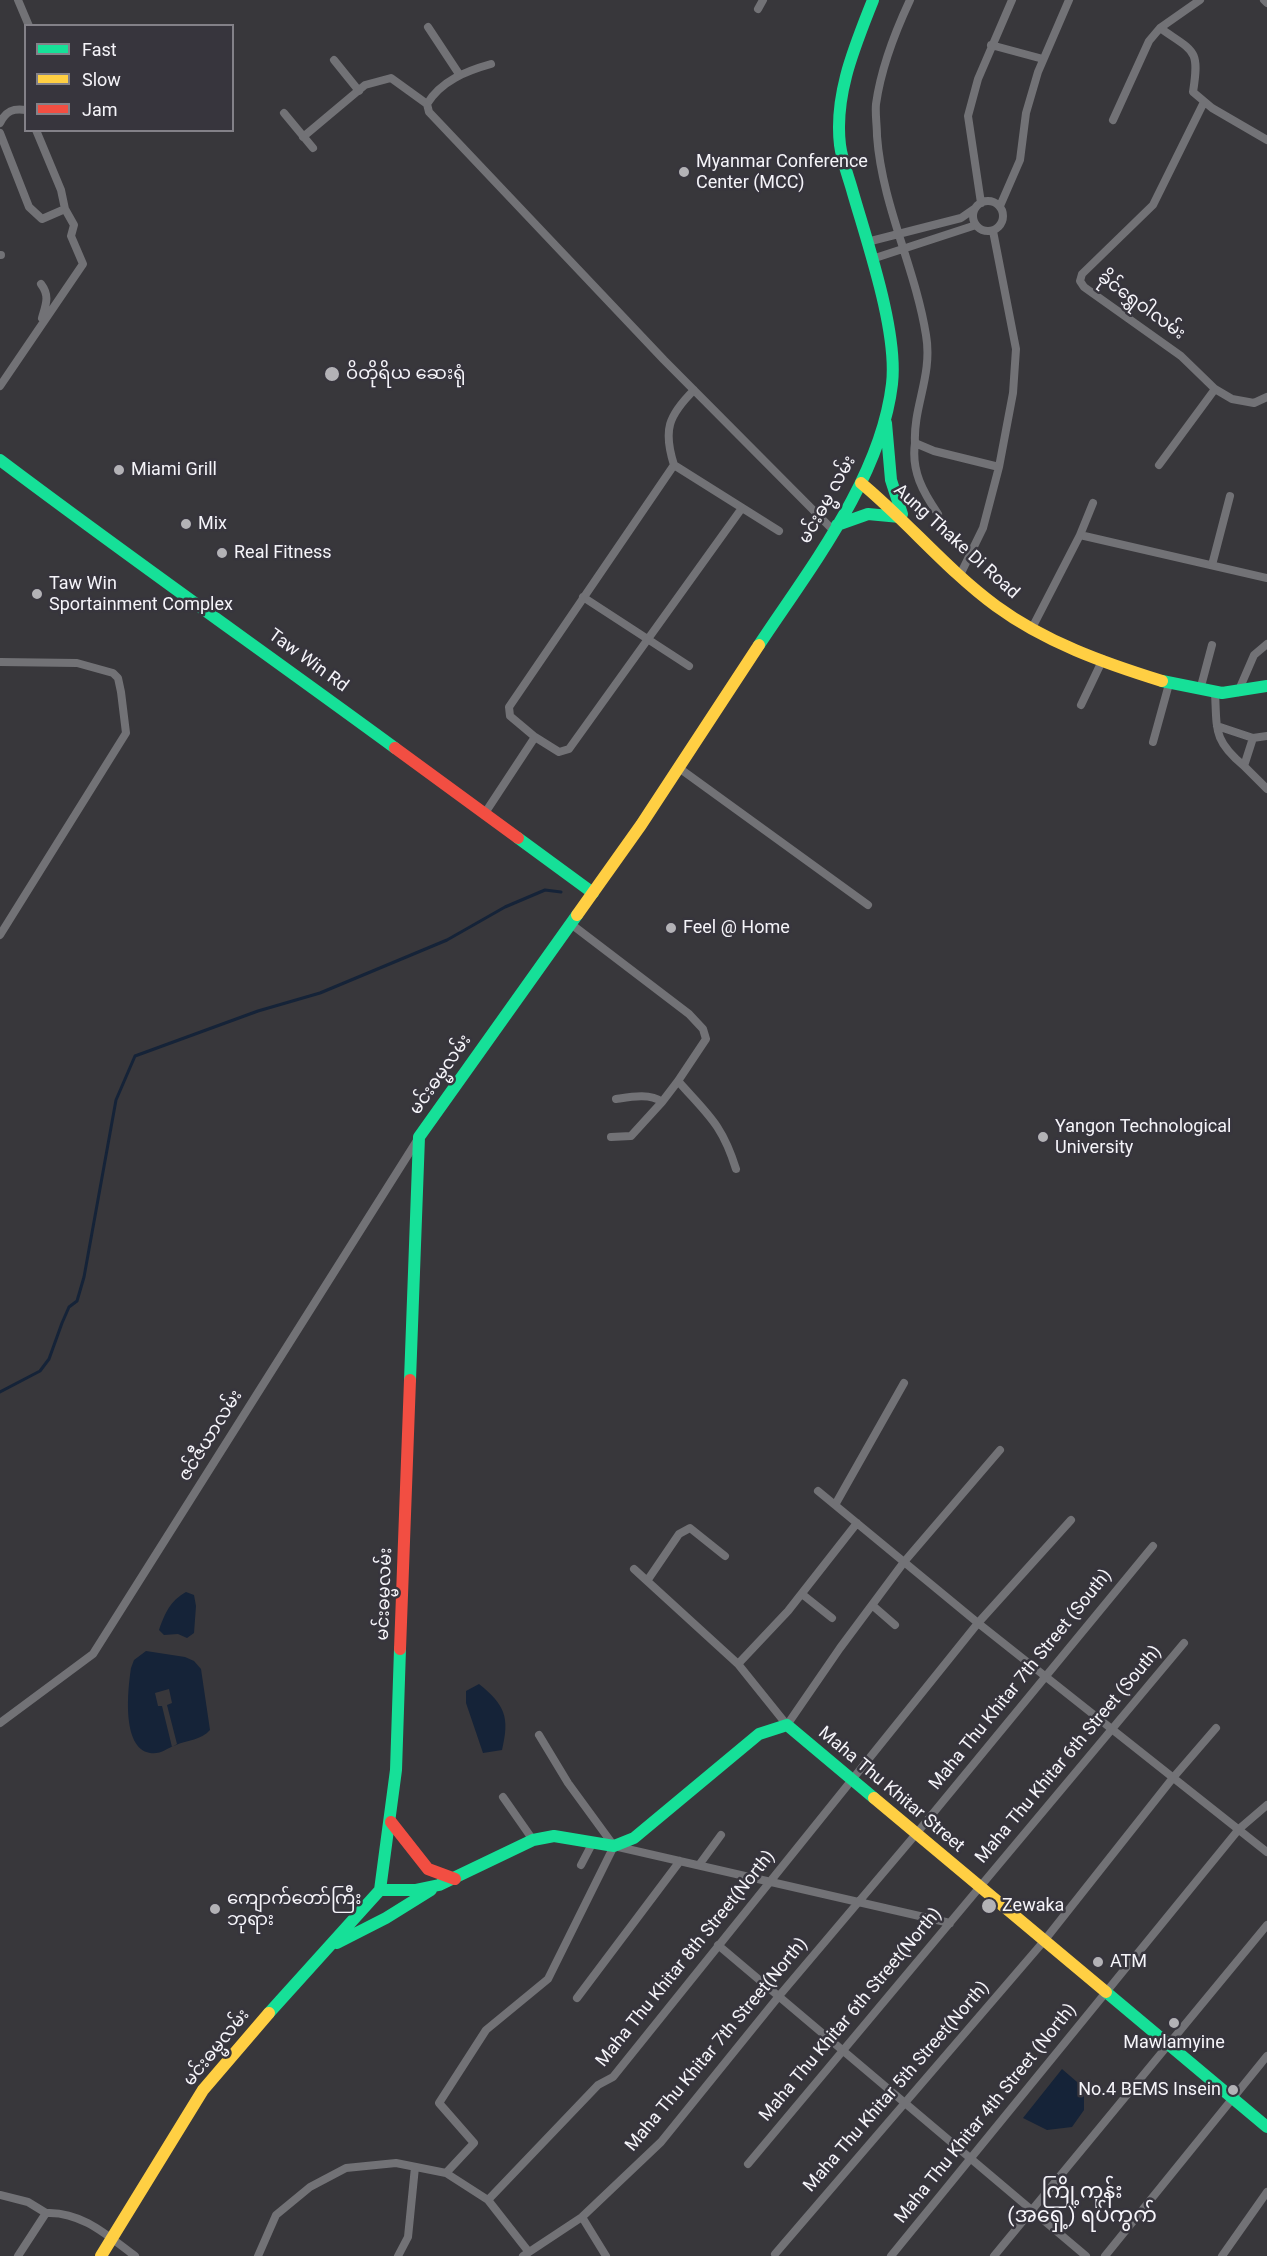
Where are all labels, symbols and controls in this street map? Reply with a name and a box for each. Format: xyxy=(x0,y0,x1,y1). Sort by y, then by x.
legend xyxy=(24,24,234,132)
text: Fast xyxy=(82,39,117,60)
text: Slow xyxy=(82,69,121,90)
text: Jam xyxy=(82,99,118,120)
place label: Myanmar Conference Center (MCC) xyxy=(696,151,868,194)
marker: Myanmar Conference Center (MCC) xyxy=(677,165,691,179)
street label: ခိုင်ရွှေဝါလမ်း xyxy=(1093,267,1189,345)
place label: ဝိတိုရိယ ဆေးရုံ xyxy=(346,363,465,385)
marker: ဝိတိုရိယ ဆေးရုံ xyxy=(323,365,341,383)
street label: မင်းဓမ္မ လမ်း xyxy=(795,452,861,548)
place label: Miami Grill xyxy=(131,459,217,481)
marker: Miami Grill xyxy=(112,463,126,477)
street label: Aung Thake Di Road xyxy=(889,480,1023,604)
place label: Mix xyxy=(198,513,227,535)
marker: Mix xyxy=(179,517,193,531)
place label: Real Fitness xyxy=(234,542,332,564)
marker: Real Fitness xyxy=(215,546,229,560)
place label: Taw Win Sportainment Complex xyxy=(49,573,233,616)
marker: Taw Win Sportainment Complex xyxy=(30,587,44,601)
street label: Taw Win Rd xyxy=(264,625,352,697)
place label: Feel @ Home xyxy=(683,917,790,939)
marker: Feel @ Home xyxy=(664,921,678,935)
street label: မင်းဓမ္မလမ်း xyxy=(405,1031,477,1119)
place label: Yangon Technological University xyxy=(1055,1116,1231,1158)
marker: Yangon Technological University xyxy=(1036,1130,1050,1144)
street label: ဇင်ဇီယာလမ်း xyxy=(174,1386,248,1486)
street label: မင်းဓမ္မလမ်း xyxy=(373,1547,397,1641)
street label: Maha Thu Khitar 7th Street (South) xyxy=(925,1565,1117,1795)
street label: Maha Thu Khitar 6th Street (South) xyxy=(971,1642,1167,1868)
street label: Maha Thu Khitar Street xyxy=(814,1723,968,1857)
street label: Maha Thu Khitar 8th Street(North) xyxy=(592,1846,780,2072)
place label: ကျောက်တော်ကြီး ဘုရား xyxy=(227,1888,362,1930)
place label: Zewaka xyxy=(1002,1895,1064,1917)
marker: Zewaka xyxy=(980,1897,998,1915)
marker: ကျောက်တော်ကြီး ဘုရား xyxy=(208,1902,222,1916)
street label: Maha Thu Khitar 6th Street(North) xyxy=(755,1904,947,2126)
street label: Maha Thu Khitar 7th Street(North) xyxy=(621,1934,813,2156)
place label: ATM xyxy=(1110,1951,1147,1973)
marker: ATM xyxy=(1091,1955,1105,1969)
street label: Maha Thu Khitar 5th Street(North) xyxy=(800,1977,994,2197)
street label: Maha Thu Khitar 4th Street (North) xyxy=(891,2000,1081,2228)
street label: မင်းဓမ္မလမ်း xyxy=(179,2005,255,2091)
marker: Mawlamyine xyxy=(1167,2016,1181,2030)
place label: Mawlamyine xyxy=(1123,2032,1225,2054)
place label: No.4 BEMS Insein xyxy=(1078,2079,1221,2101)
marker: No.4 BEMS Insein xyxy=(1226,2083,1240,2097)
district label: ကြို့ကုန်း (အရှေ့) ရပ်ကွက် xyxy=(1007,2180,1157,2230)

